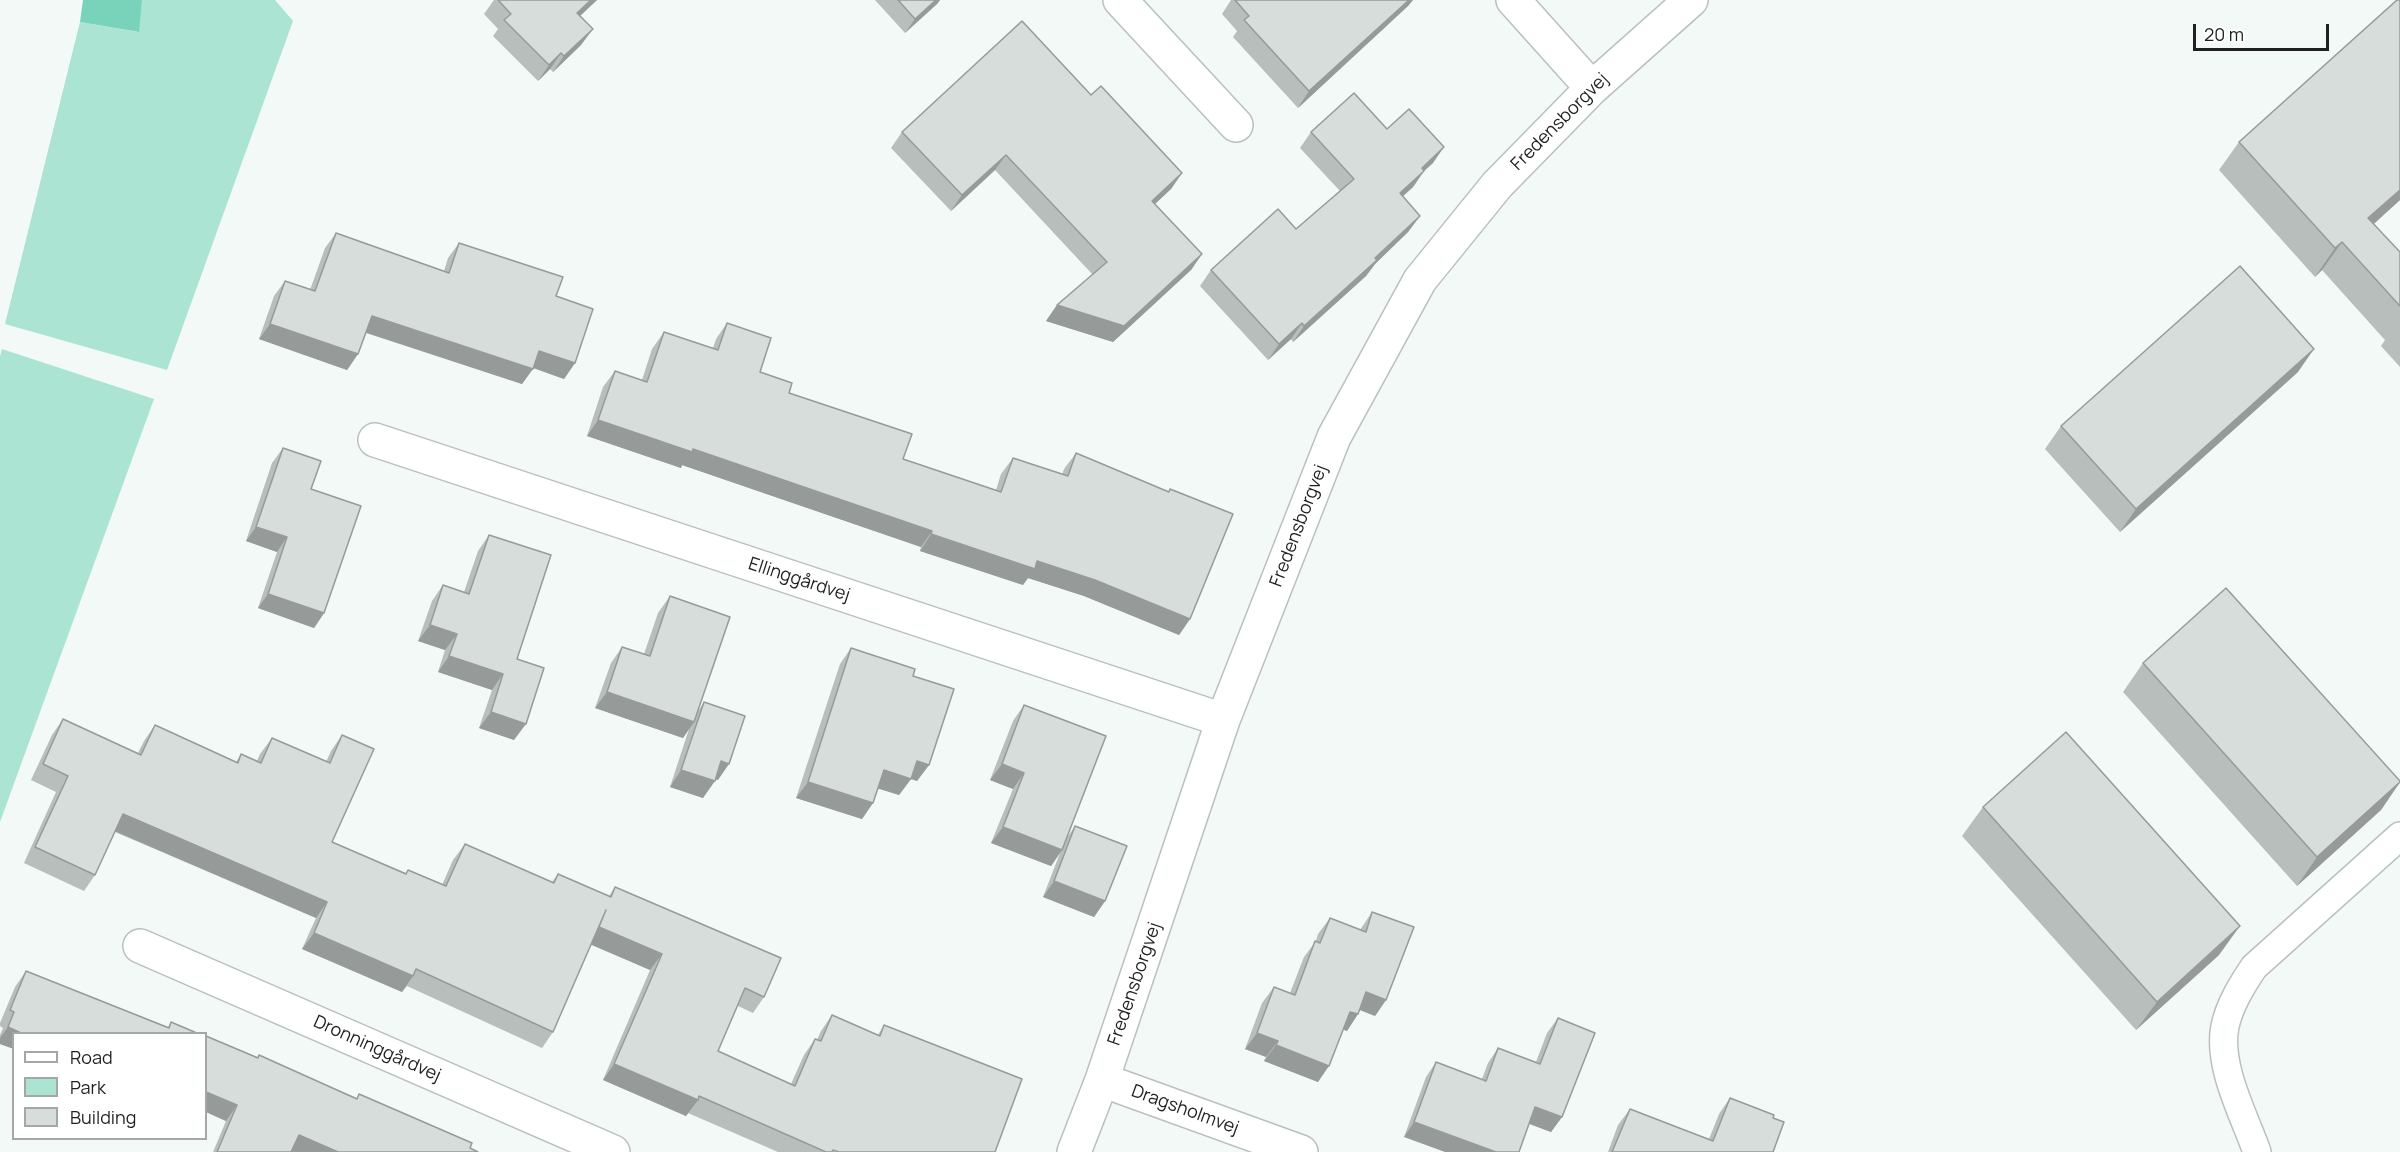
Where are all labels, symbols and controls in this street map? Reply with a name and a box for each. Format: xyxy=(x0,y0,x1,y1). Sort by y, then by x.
scale bar xyxy=(2196,12,2332,50)
text: 20 m xyxy=(2204,22,2244,46)
street label: Fredensborgvej xyxy=(1507,69,1613,175)
street label: Fredensborgvej xyxy=(1266,462,1332,590)
street label: Ellinggårdvej xyxy=(745,553,853,607)
street label: Fredensborgvej xyxy=(1104,920,1166,1048)
street label: Dronninggårdvej xyxy=(310,1011,444,1087)
legend xyxy=(12,1032,207,1140)
text: Road xyxy=(70,1045,113,1069)
text: Park xyxy=(70,1075,106,1099)
street label: Dragsholmvej xyxy=(1128,1081,1242,1139)
text: Building xyxy=(70,1105,136,1129)

